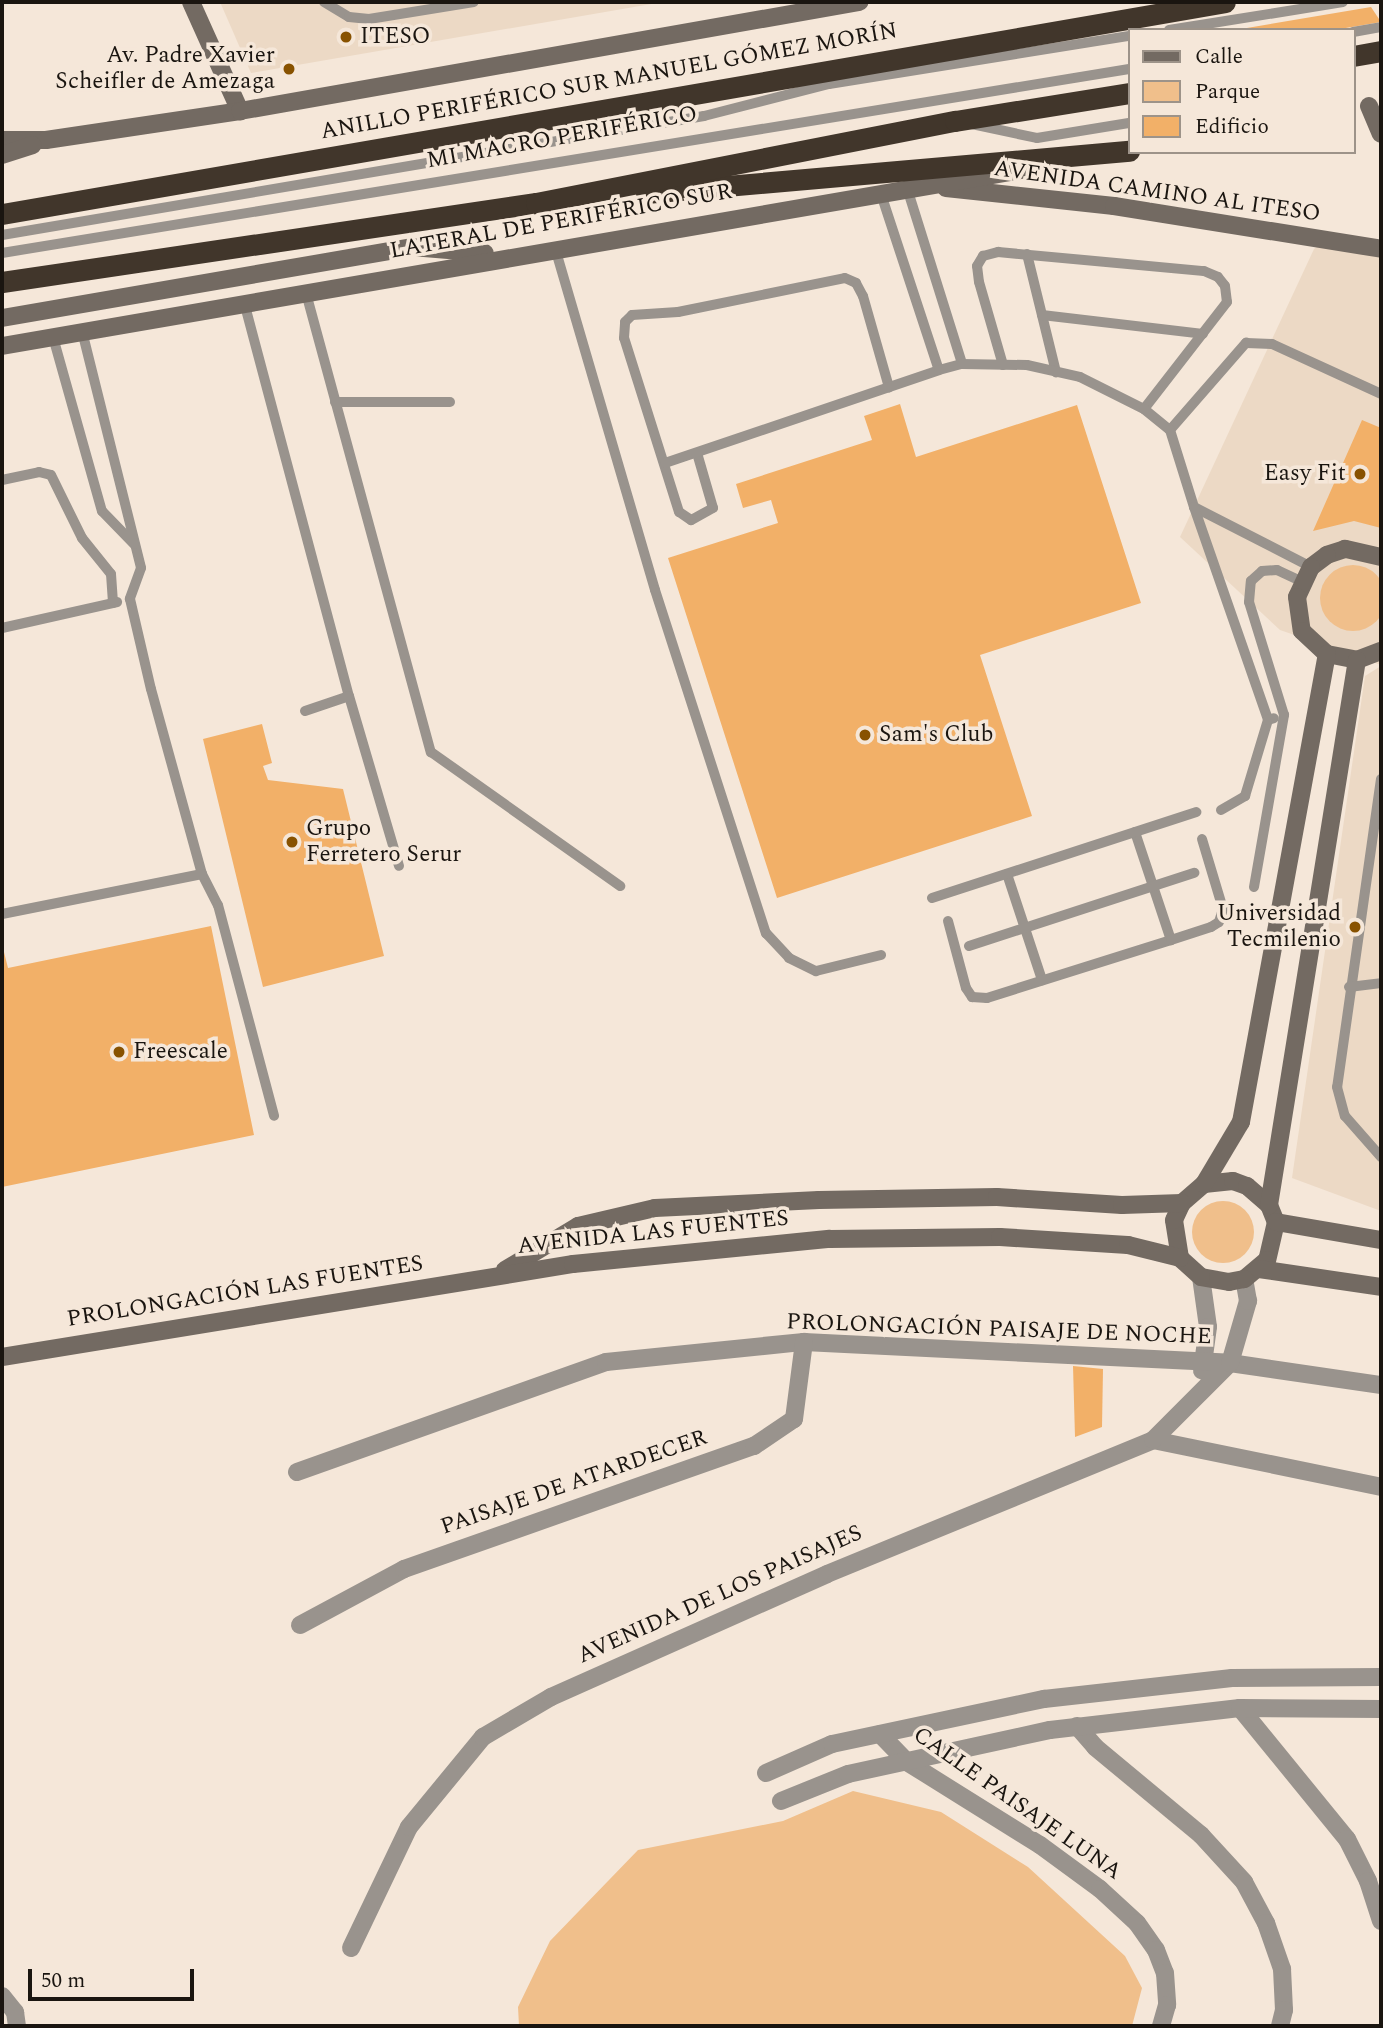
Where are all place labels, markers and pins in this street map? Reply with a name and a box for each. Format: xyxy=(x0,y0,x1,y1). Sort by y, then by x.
place label: ITESO xyxy=(360,23,430,51)
marker: ITESO xyxy=(338,29,354,45)
place label: Av. Padre Xavier Scheifler de Amezaga xyxy=(55,42,275,96)
marker: Av. Padre Xavier Scheifler de Amezaga xyxy=(281,61,297,77)
place label: Easy Fit xyxy=(1264,460,1346,488)
marker: Easy Fit xyxy=(1352,466,1368,482)
place label: Sam's Club xyxy=(879,721,993,749)
marker: Sam's Club xyxy=(857,727,873,743)
place label: Grupo Ferretero Serur xyxy=(306,815,462,869)
marker: Grupo Ferretero Serur xyxy=(284,834,300,850)
place label: Universidad Tecmilenio xyxy=(1217,900,1341,954)
marker: Universidad Tecmilenio xyxy=(1347,919,1363,935)
place label: Freescale xyxy=(133,1038,228,1066)
marker: Freescale xyxy=(111,1044,127,1060)

